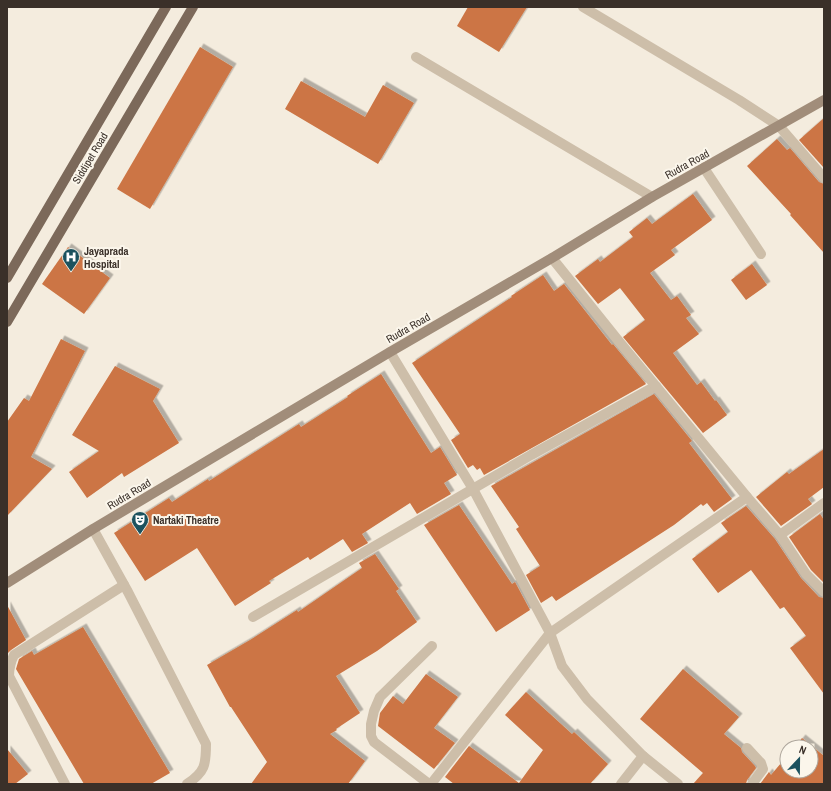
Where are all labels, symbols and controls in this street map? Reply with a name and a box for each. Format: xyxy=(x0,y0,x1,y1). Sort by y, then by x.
street label: Siddipet Road xyxy=(69,130,111,186)
street label: Rudra Road xyxy=(662,146,712,182)
place label: Jayaprada Hospital xyxy=(84,244,129,271)
hospital icon: Jayaprada Hospital xyxy=(61,247,81,272)
street label: Rudra Road xyxy=(383,310,433,346)
street label: Rudra Road xyxy=(105,475,153,513)
theatre icon: Nartaki Theatre xyxy=(130,510,150,535)
place label: Nartaki Theatre xyxy=(153,513,219,527)
north arrow xyxy=(779,739,819,779)
text: N xyxy=(797,742,808,757)

